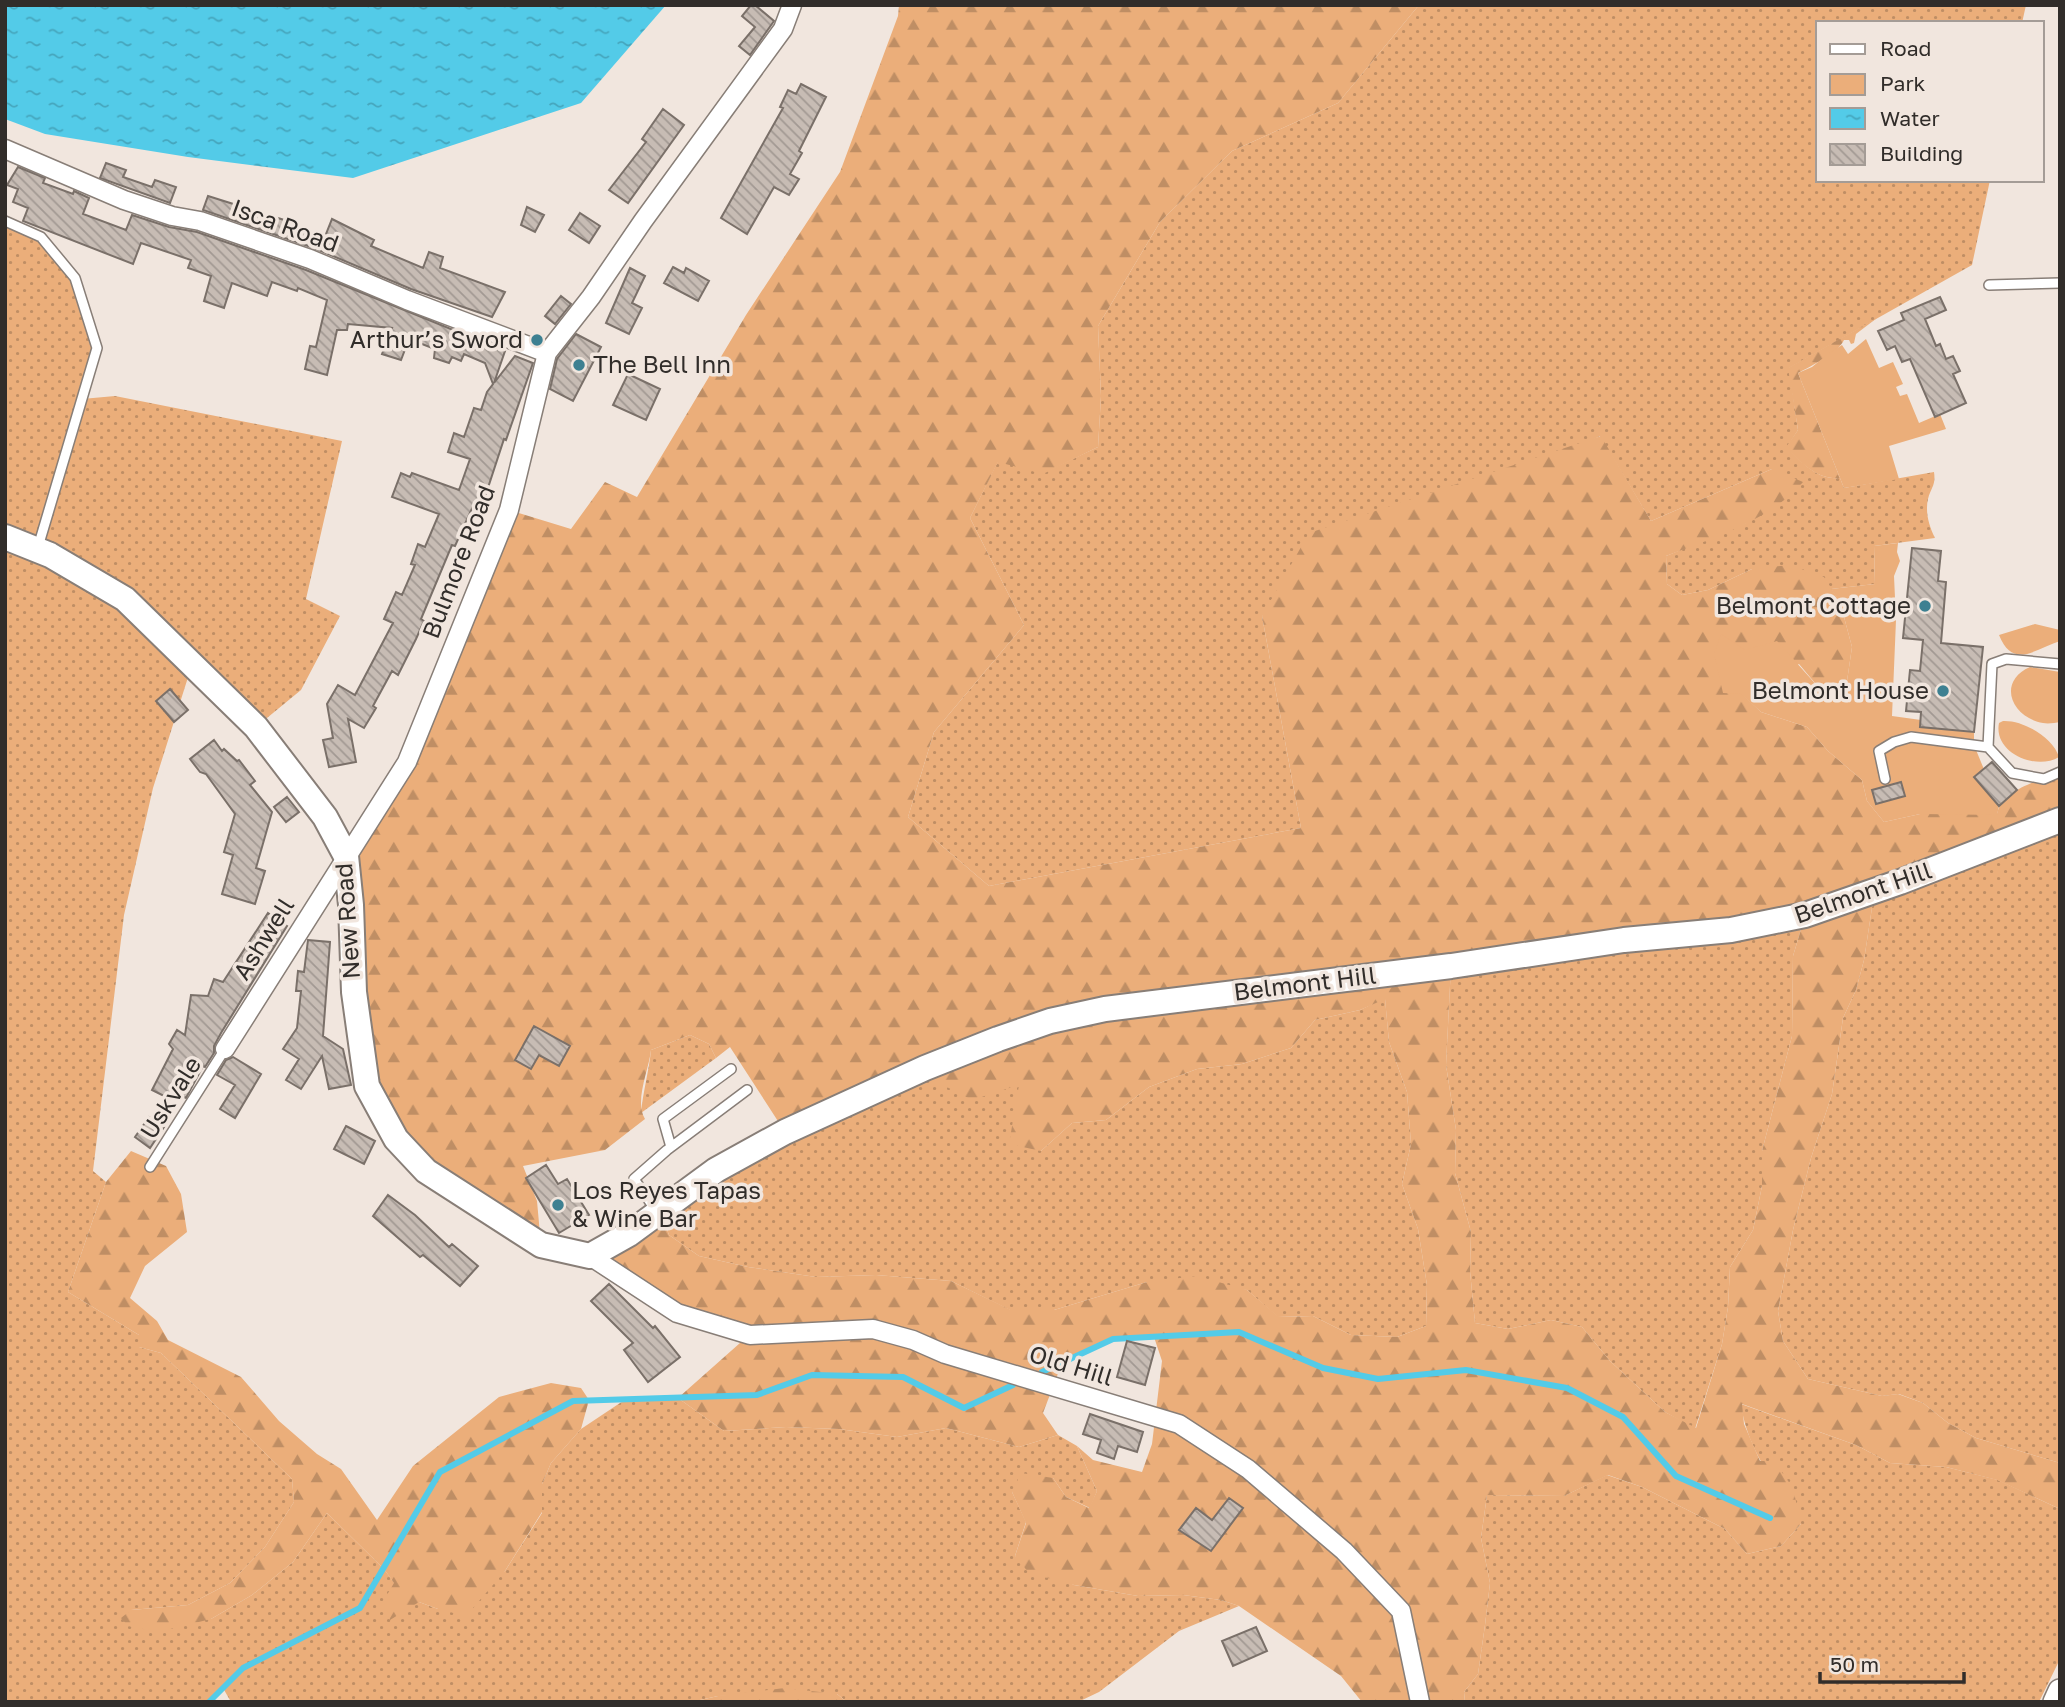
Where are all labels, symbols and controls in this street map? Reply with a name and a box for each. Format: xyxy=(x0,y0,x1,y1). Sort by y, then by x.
legend xyxy=(1816,21,2044,182)
text: Road xyxy=(1880,35,1931,61)
text: Park xyxy=(1880,70,1926,96)
text: Water xyxy=(1880,105,1940,131)
text: Building xyxy=(1880,140,1963,166)
street label: Isca Road xyxy=(228,192,343,257)
place label: Arthur’s Sword xyxy=(350,324,523,353)
marker: Arthur’s Sword xyxy=(529,332,545,348)
place label: The Bell Inn xyxy=(593,349,731,378)
marker: The Bell Inn xyxy=(571,357,587,373)
street label: Bulmore Road xyxy=(415,481,500,642)
place label: Belmont Cottage xyxy=(1716,590,1911,619)
marker: Belmont Cottage xyxy=(1917,598,1933,614)
place label: Belmont House xyxy=(1752,675,1929,704)
marker: Belmont House xyxy=(1935,683,1951,699)
street label: Belmont Hill xyxy=(1790,855,1935,929)
street label: New Road xyxy=(328,862,365,980)
street label: Ashwell xyxy=(226,892,299,985)
street label: Belmont Hill xyxy=(1232,959,1378,1006)
street label: Uskvale xyxy=(133,1051,206,1144)
place label: Los Reyes Tapas & Wine Bar xyxy=(572,1175,761,1232)
marker: Los Reyes Tapas & Wine Bar xyxy=(550,1197,566,1213)
street label: Old Hill xyxy=(1026,1338,1117,1391)
scale bar xyxy=(1820,1640,1964,1684)
text: 50 m xyxy=(1830,1651,1879,1677)

